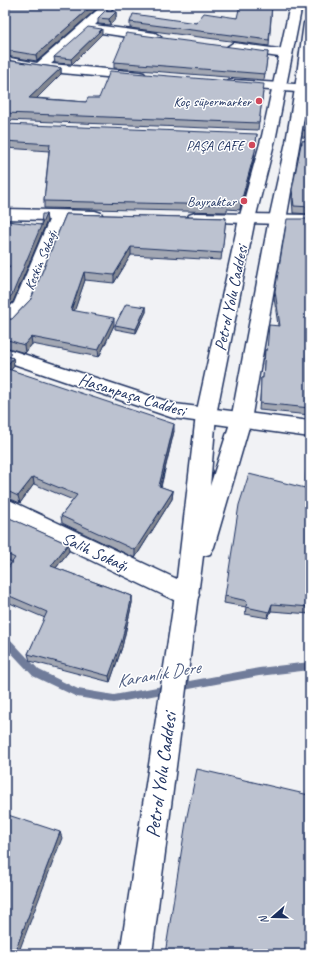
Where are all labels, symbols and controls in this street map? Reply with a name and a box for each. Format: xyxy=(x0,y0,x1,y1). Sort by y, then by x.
place label: Koç süpermarker xyxy=(173,93,252,110)
marker: Koç süpermarker xyxy=(254,96,264,106)
place label: PAŞA CAFE xyxy=(186,137,246,154)
marker: PAŞA CAFE xyxy=(247,140,257,150)
place label: Bayraktar xyxy=(187,193,237,210)
marker: Bayraktar xyxy=(239,196,249,206)
street label: Keskin Sokağı xyxy=(21,226,62,293)
street label: Petrol Yolu Caddesi xyxy=(210,241,253,353)
street label: Hasanpaşa Caddesi xyxy=(76,369,190,422)
street label: Salih Sokağı xyxy=(59,528,132,577)
water label: Karanlık Dere xyxy=(115,655,204,692)
street label: Petrol Yolu Caddesi xyxy=(140,708,182,839)
north arrow xyxy=(253,897,293,937)
text: N xyxy=(255,913,271,926)

